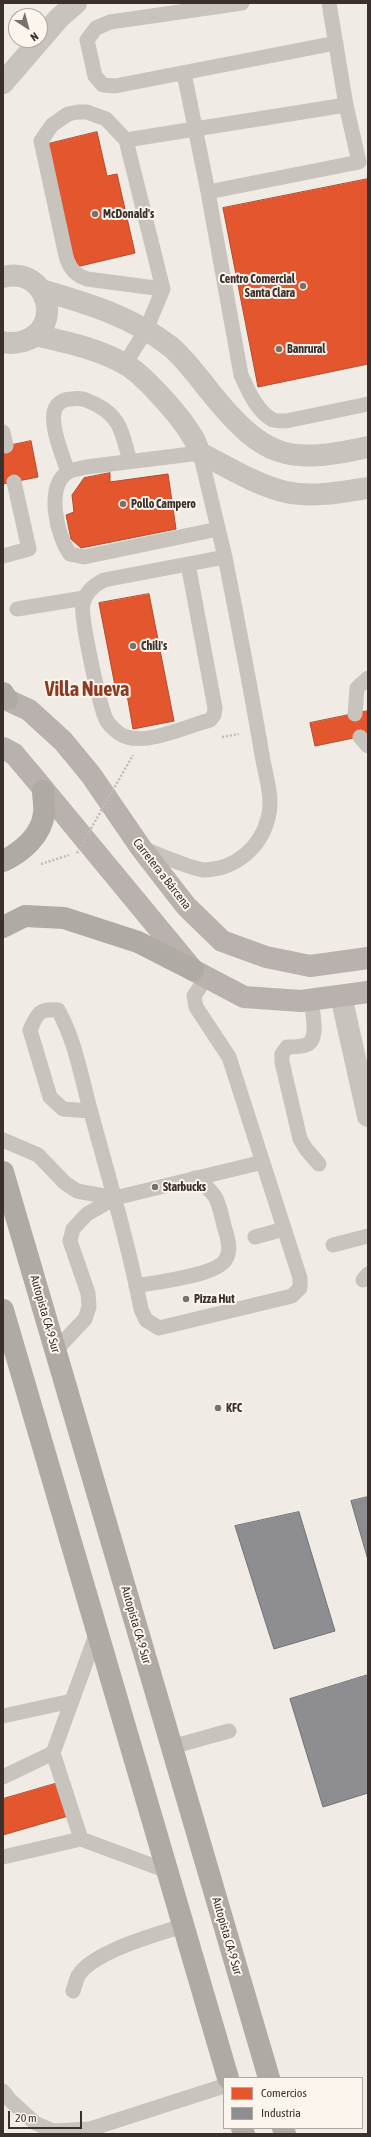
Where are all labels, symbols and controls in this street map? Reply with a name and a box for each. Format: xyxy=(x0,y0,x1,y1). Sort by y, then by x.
north arrow xyxy=(8,8,48,48)
text: N xyxy=(28,30,41,44)
place label: McDonald's xyxy=(103,207,154,221)
marker: McDonald's xyxy=(90,209,100,219)
place label: Centro Comercial Santa Clara xyxy=(219,272,295,300)
marker: Centro Comercial Santa Clara xyxy=(298,281,308,291)
place label: Banrural xyxy=(287,342,325,356)
marker: Banrural xyxy=(274,344,284,354)
place label: Pollo Campero xyxy=(131,497,196,511)
marker: Pollo Campero xyxy=(118,499,128,509)
place label: Chili's xyxy=(141,639,167,653)
marker: Chili's xyxy=(128,641,138,651)
district label: Villa Nueva xyxy=(45,678,129,702)
street label: Carretera a Bárcena xyxy=(130,836,194,912)
place label: Starbucks xyxy=(163,1180,206,1194)
marker: Starbucks xyxy=(150,1182,160,1192)
street label: Autopista CA-9 Sur xyxy=(27,1274,63,1354)
place label: Pizza Hut xyxy=(194,1292,235,1306)
marker: Pizza Hut xyxy=(181,1294,191,1304)
place label: KFC xyxy=(226,1401,242,1415)
marker: KFC xyxy=(213,1403,223,1413)
street label: Autopista CA-9 Sur xyxy=(118,1585,154,1665)
street label: Autopista CA-9 Sur xyxy=(209,1896,245,1976)
legend xyxy=(223,2077,363,2129)
text: Comercios xyxy=(261,2086,307,2100)
scale bar xyxy=(10,2103,84,2129)
text: Industria xyxy=(261,2106,301,2120)
text: 20 m xyxy=(15,2111,37,2125)

